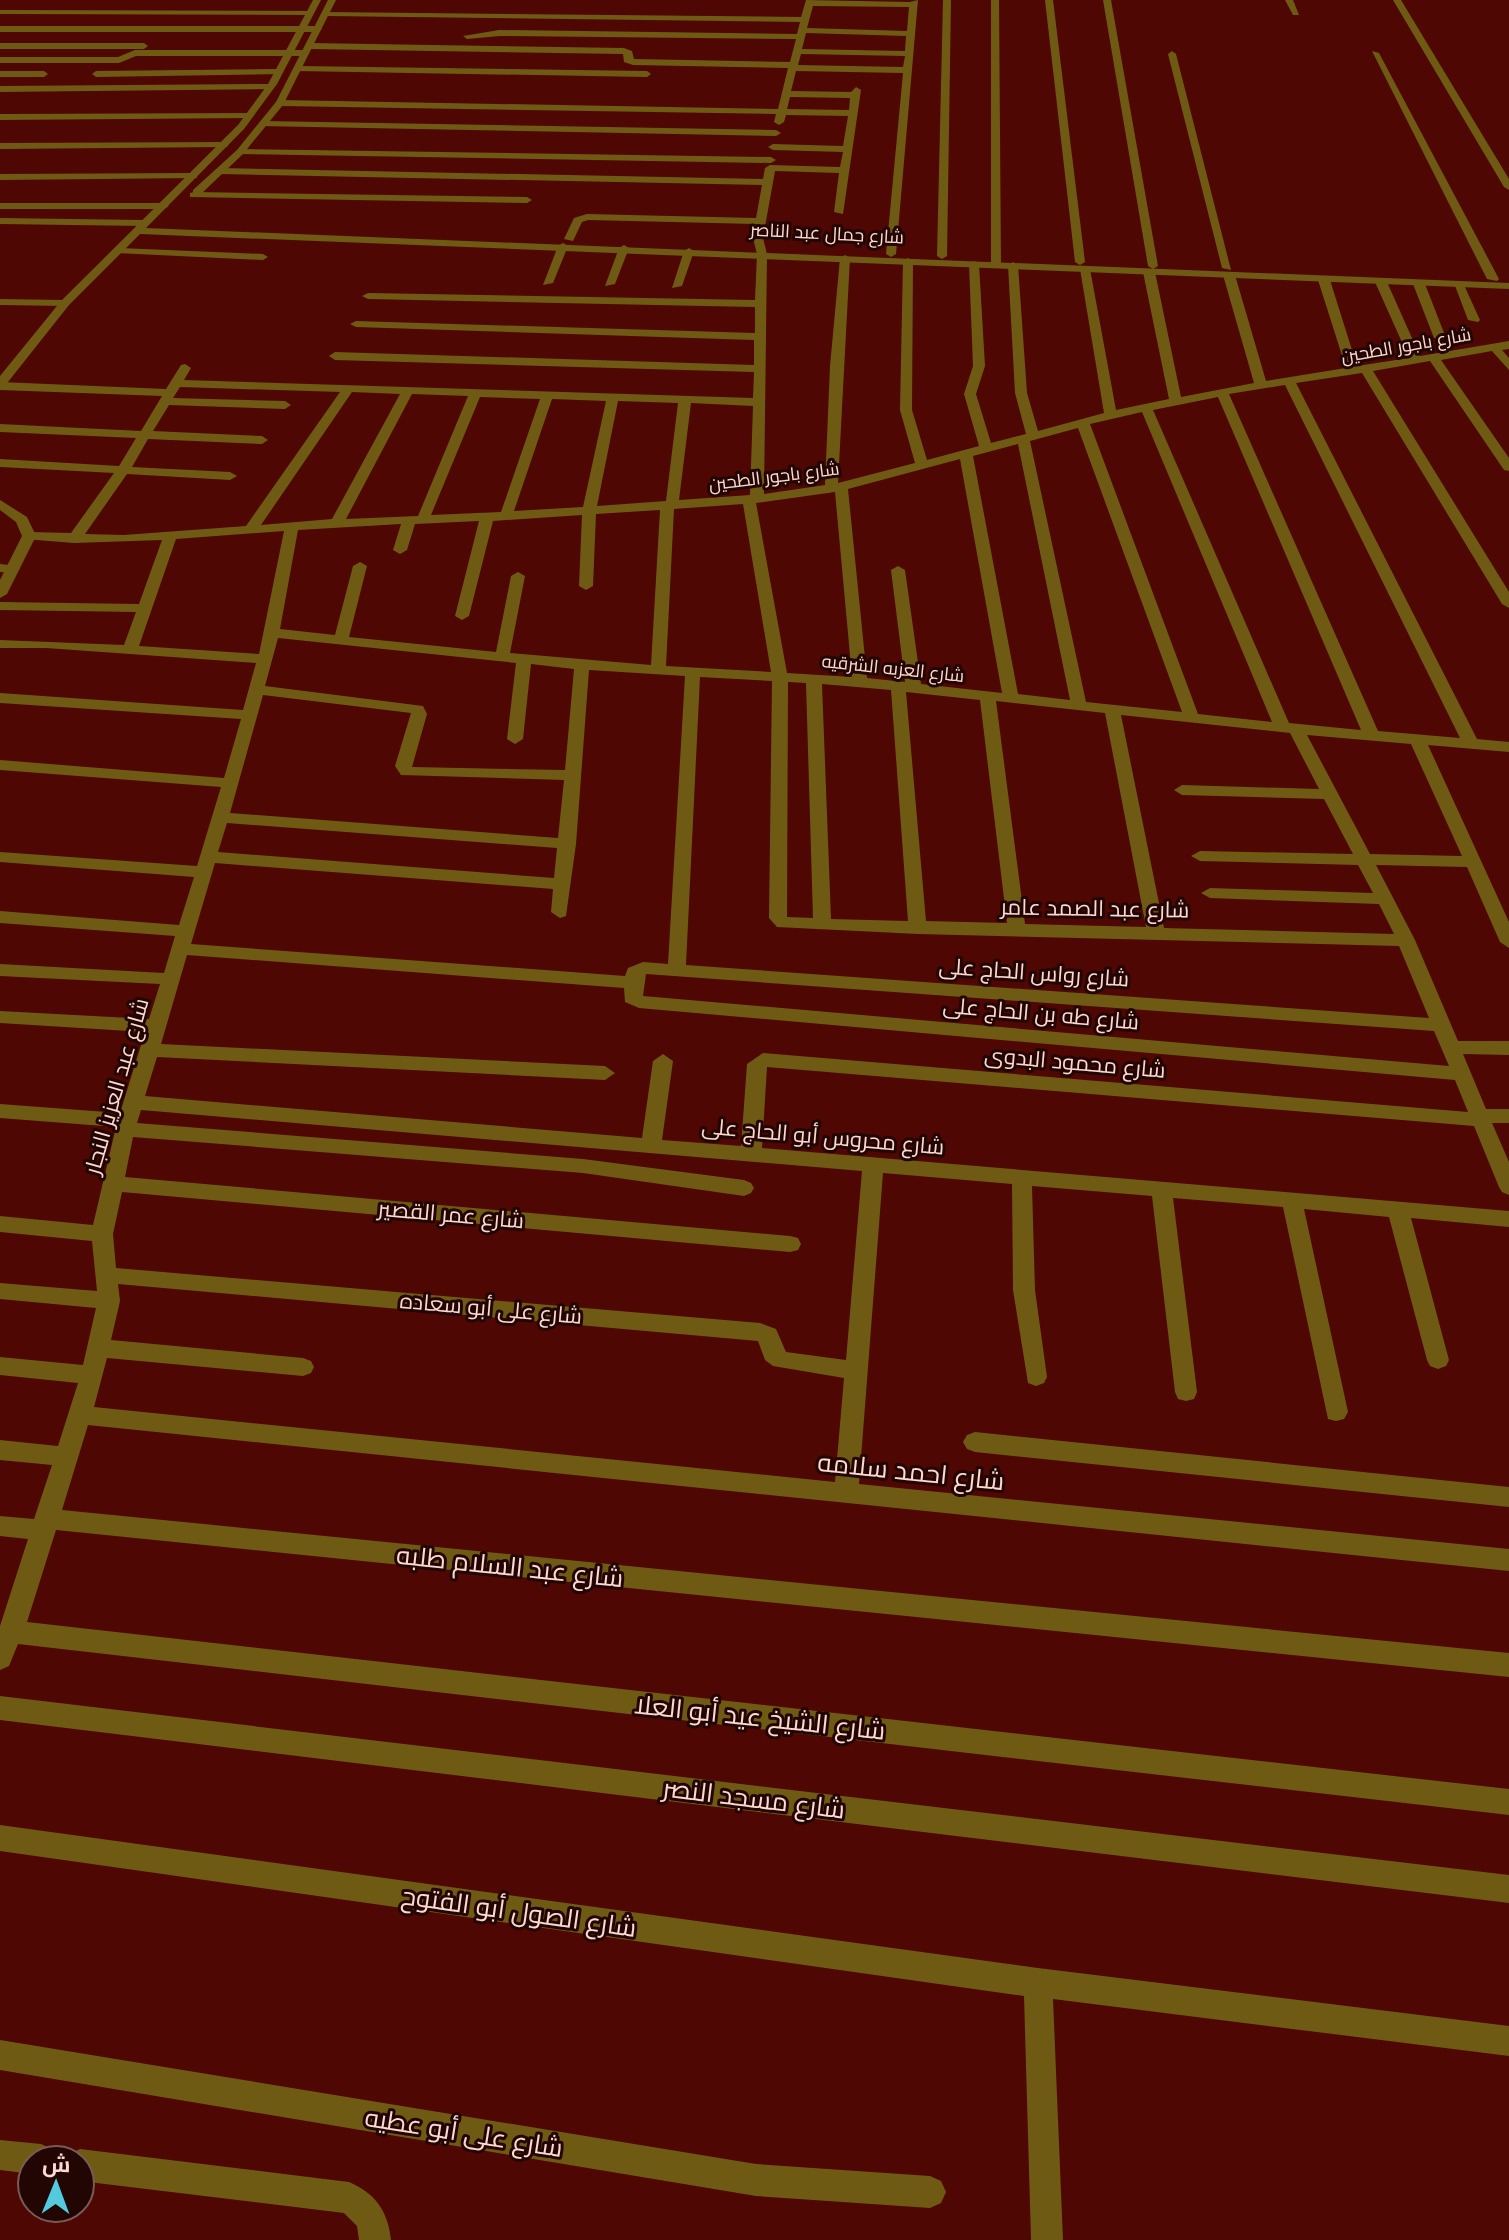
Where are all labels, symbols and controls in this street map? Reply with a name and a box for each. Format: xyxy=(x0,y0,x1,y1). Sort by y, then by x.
street label: شارع جمال عبد الناصر xyxy=(748,217,905,250)
street label: شارع باجور الطحين xyxy=(1339,322,1473,369)
street label: شارع باجور الطحين xyxy=(707,457,841,496)
street label: شارع العزبه الشرقيه xyxy=(820,649,965,688)
street label: شارع عبد الصمد عامر xyxy=(998,892,1190,925)
street label: شارع رواس الحاج على xyxy=(938,951,1130,994)
street label: شارع طه بن الحاج على xyxy=(942,990,1140,1037)
street label: شارع عبد العزيز النجار xyxy=(77,995,156,1180)
street label: شارع محمود البدوى xyxy=(983,1040,1167,1085)
street label: شارع محروس أبو الحاج على xyxy=(700,1111,946,1162)
street label: شارع عمر القصير xyxy=(375,1193,525,1235)
street label: شارع على أبو سعاده xyxy=(399,1286,583,1331)
street label: شارع احمد سلامه xyxy=(816,1445,1006,1498)
street label: شارع عبد السلام طلبه xyxy=(395,1538,625,1596)
street label: شارع الشيخ عيد أبو العلا xyxy=(633,1687,887,1748)
street label: شارع مسجد النصر xyxy=(659,1770,847,1827)
street label: شارع الصول أبو الفتوح xyxy=(399,1878,639,1945)
street label: شارع على أبو عطيه xyxy=(362,2100,565,2165)
north arrow xyxy=(16,2144,96,2224)
text: ش xyxy=(42,2150,71,2178)

